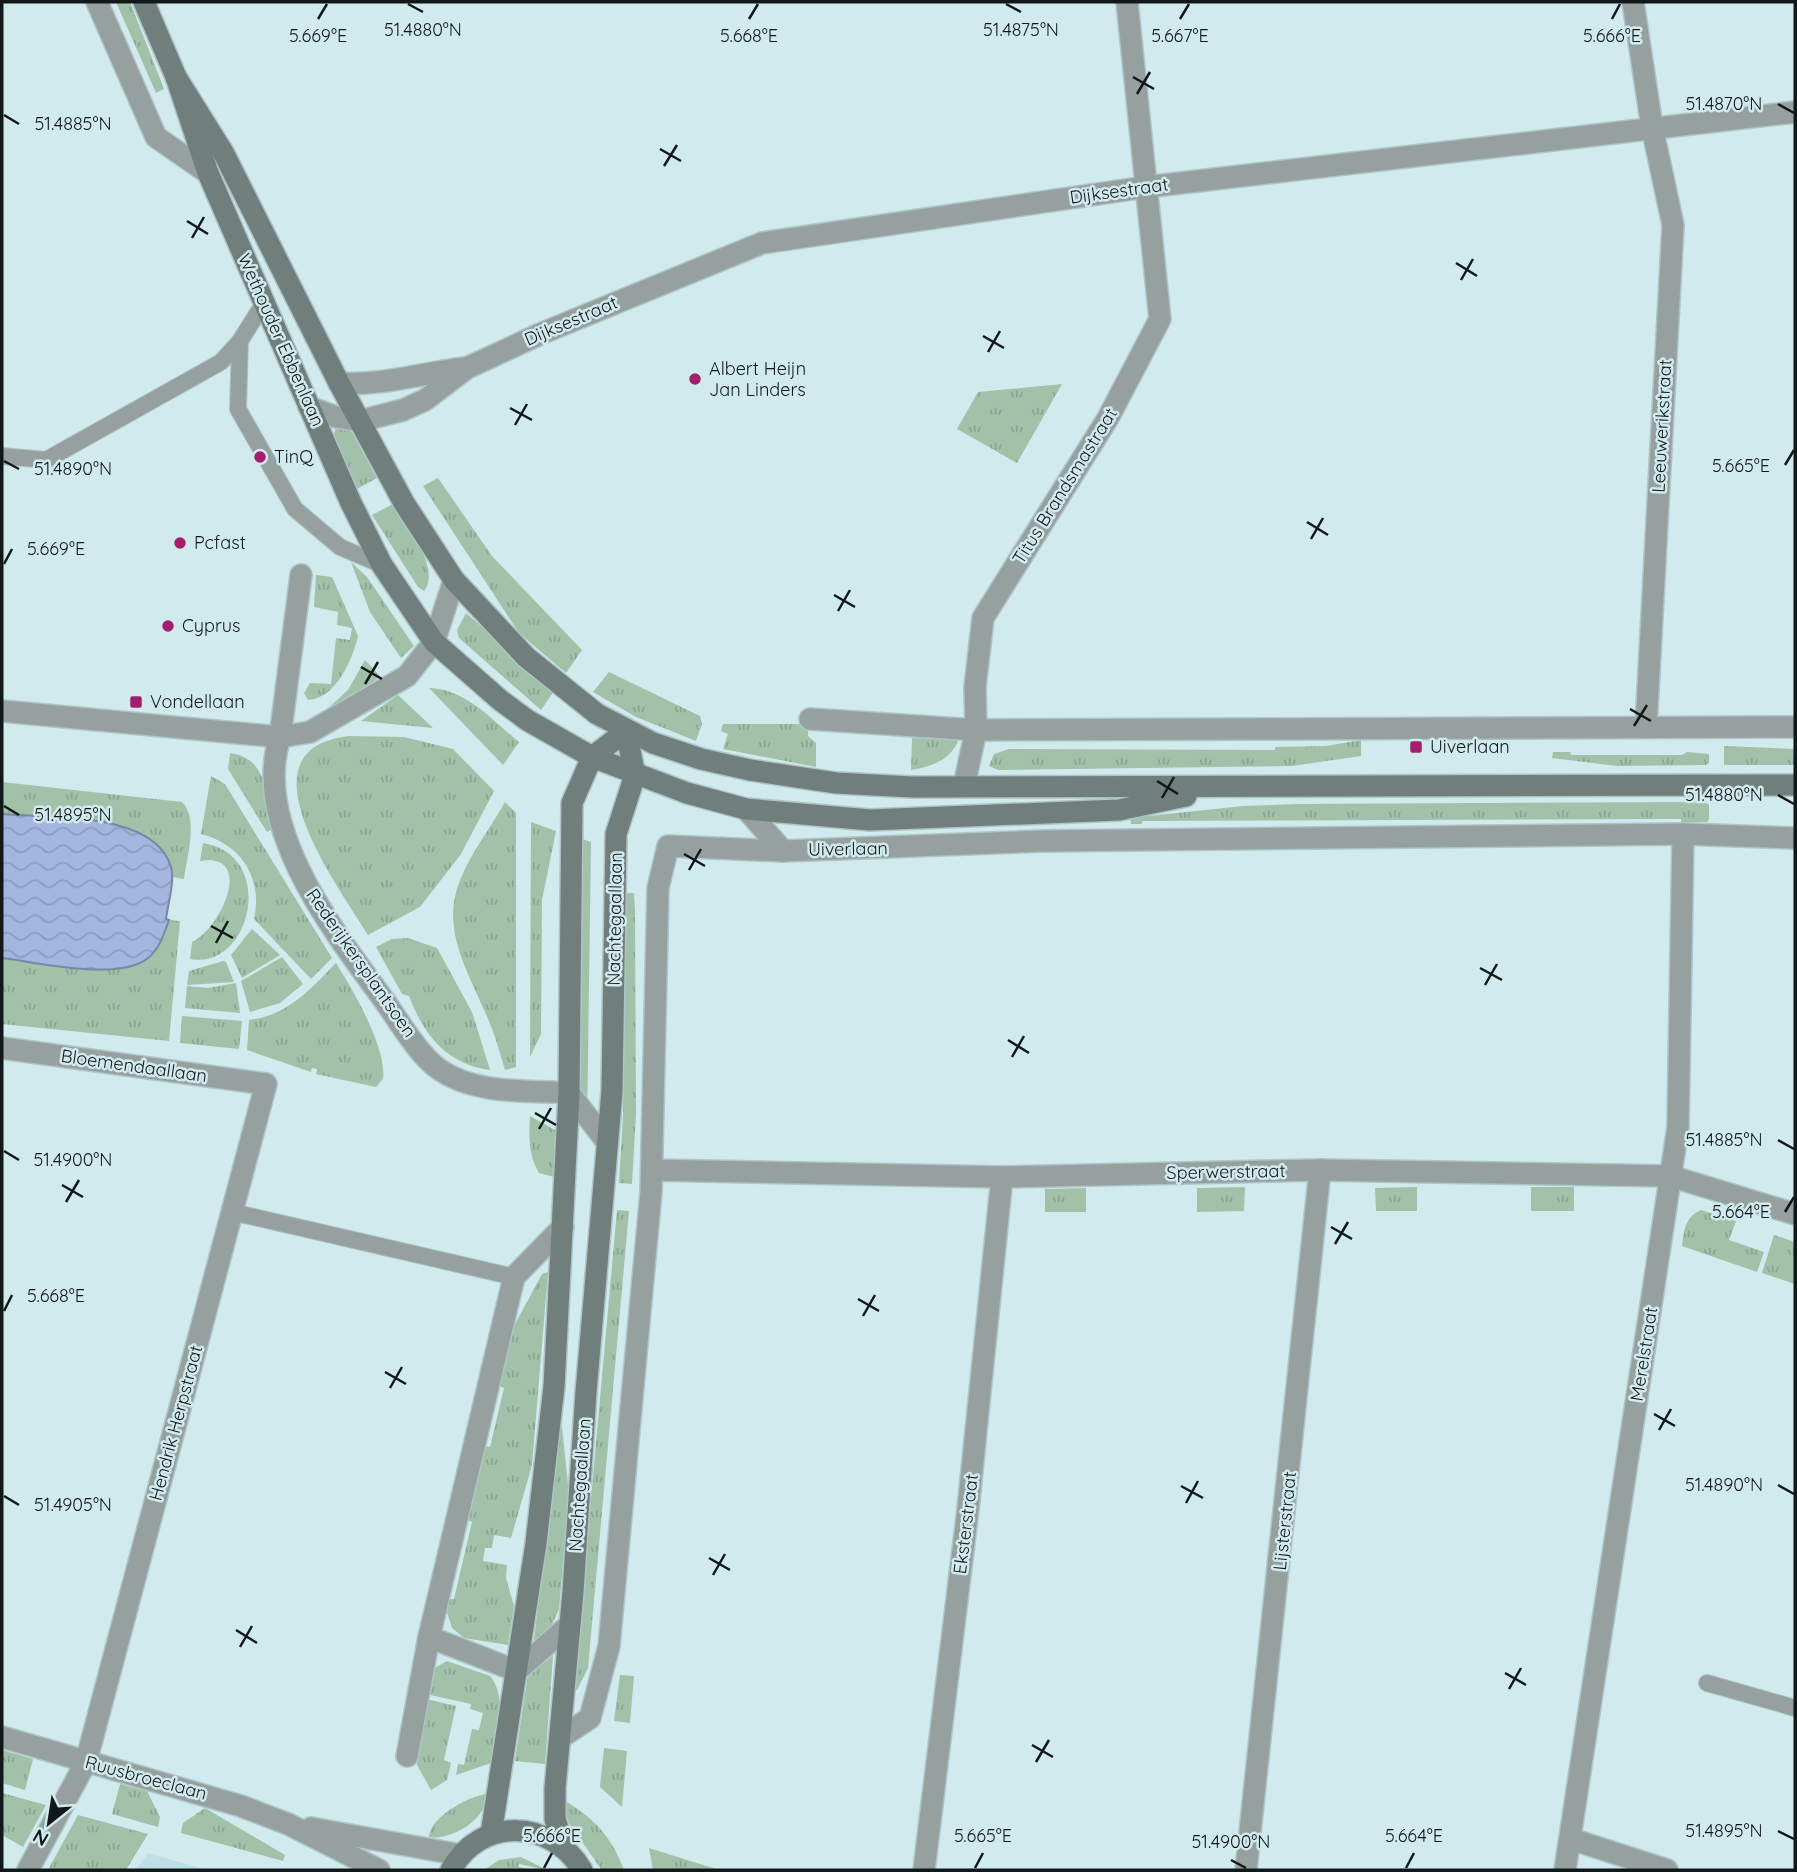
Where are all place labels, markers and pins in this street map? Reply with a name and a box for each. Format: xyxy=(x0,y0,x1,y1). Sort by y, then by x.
place label: Albert Heijn Jan Linders xyxy=(709,357,806,401)
marker: Albert Heijn Jan Linders xyxy=(687,371,703,387)
place label: TinQ xyxy=(274,445,314,468)
marker: TinQ xyxy=(252,449,268,465)
place label: Pcfast xyxy=(194,531,246,554)
marker: Pcfast xyxy=(172,535,188,551)
place label: Cyprus xyxy=(182,614,241,637)
marker: Cyprus xyxy=(160,618,176,634)
place label: Vondellaan xyxy=(150,690,245,713)
marker: Vondellaan xyxy=(128,694,144,710)
place label: Uiverlaan xyxy=(1430,735,1510,758)
marker: Uiverlaan xyxy=(1408,739,1424,755)

